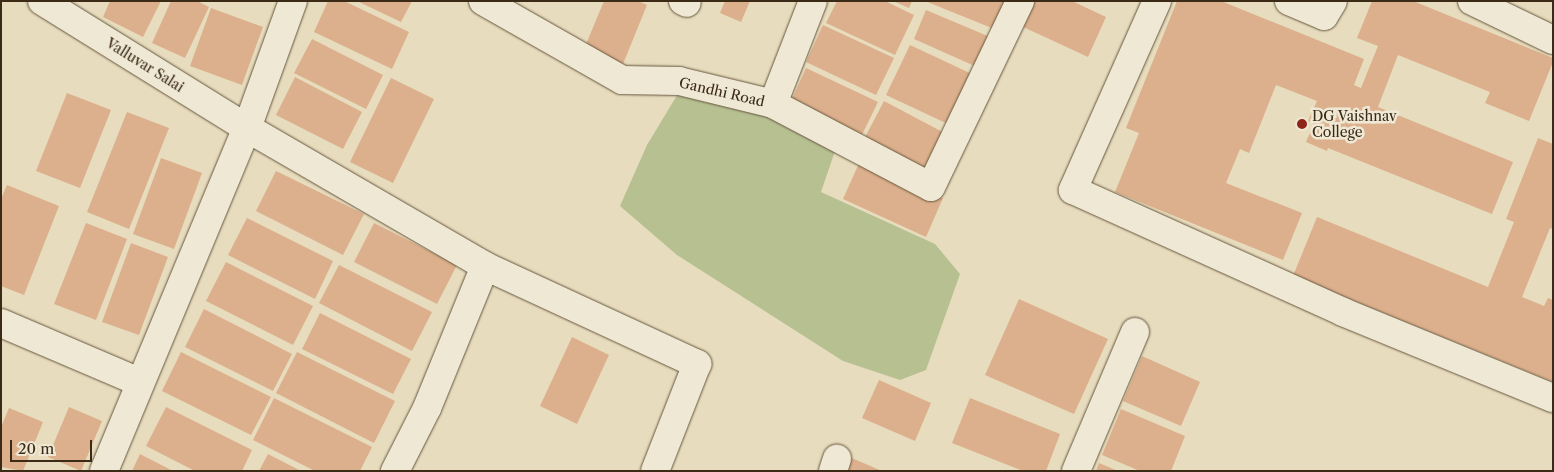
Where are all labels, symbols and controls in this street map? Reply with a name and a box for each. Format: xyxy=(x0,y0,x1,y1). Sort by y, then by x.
street label: Valluvar Salai xyxy=(103,34,187,96)
street label: Gandhi Road xyxy=(678,74,766,110)
place label: DG Vaishnav College xyxy=(1312,108,1397,140)
marker: DG Vaishnav College xyxy=(1296,118,1308,130)
scale bar xyxy=(12,430,95,462)
text: 20 m xyxy=(18,439,54,458)

